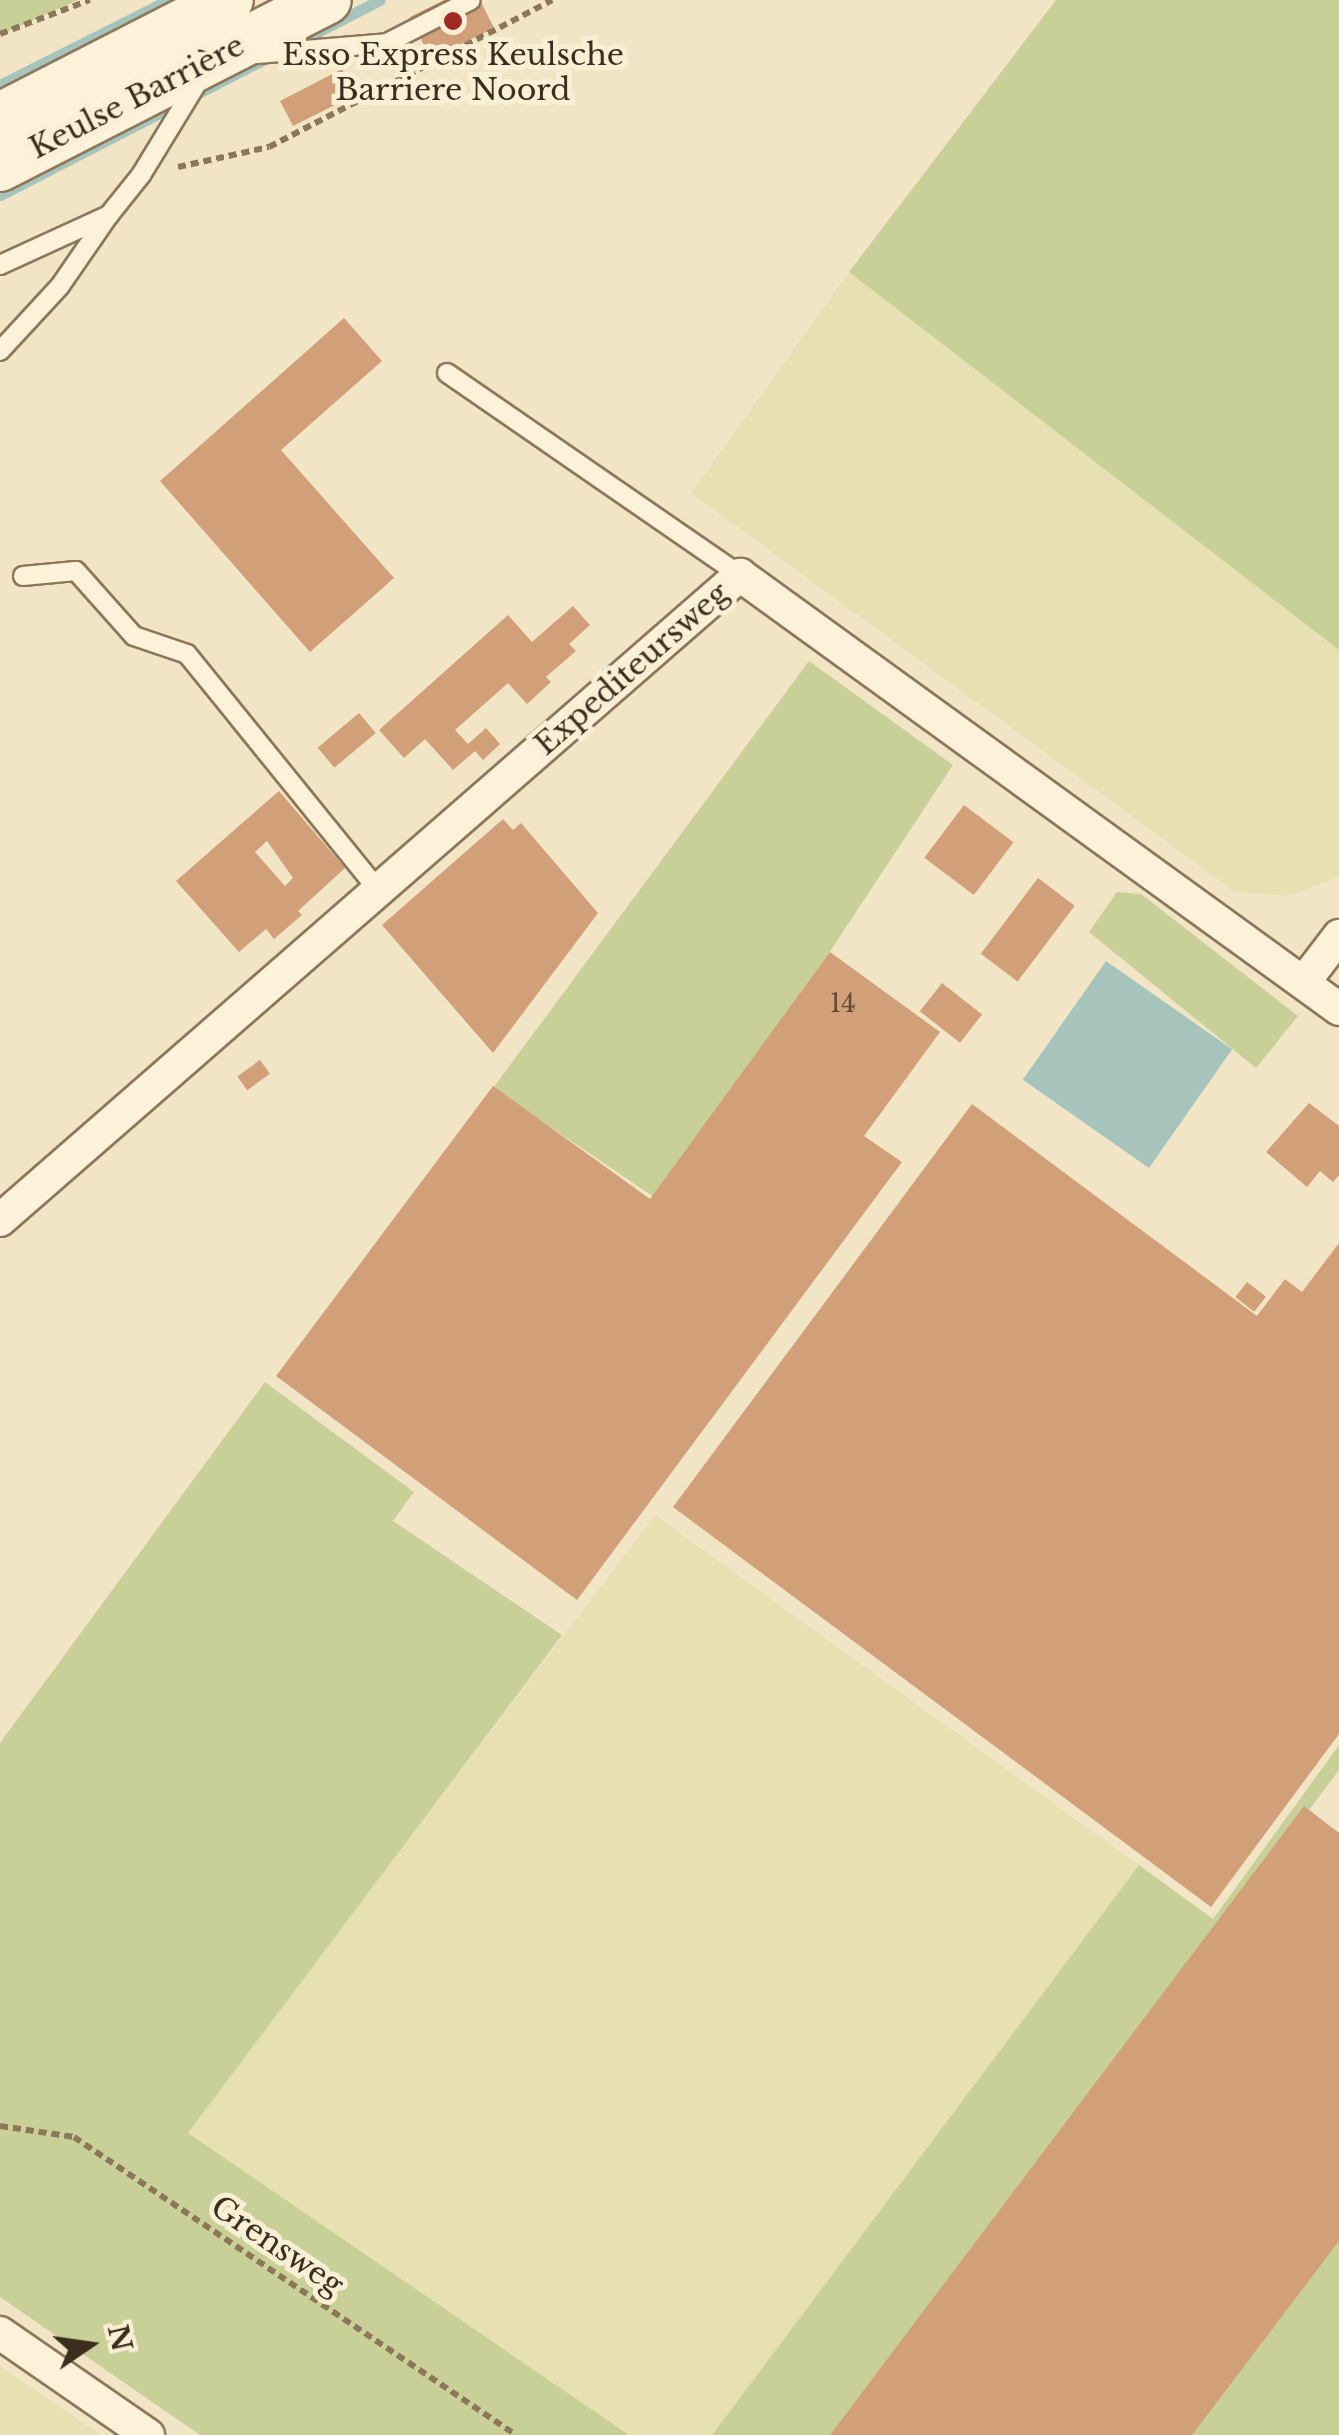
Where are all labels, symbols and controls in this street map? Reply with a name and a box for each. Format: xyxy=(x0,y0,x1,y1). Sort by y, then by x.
marker: Esso Express Keulsche Barriere Noord xyxy=(442,10,464,32)
street label: Keulse Barrière xyxy=(24,27,250,167)
place label: Esso Express Keulsche Barriere Noord xyxy=(282,37,624,108)
street label: Expediteursweg xyxy=(528,575,736,763)
house number: 14 xyxy=(830,989,856,1019)
street label: Grensweg xyxy=(204,2189,350,2303)
north arrow xyxy=(40,2295,140,2395)
text: N xyxy=(100,2321,140,2355)

